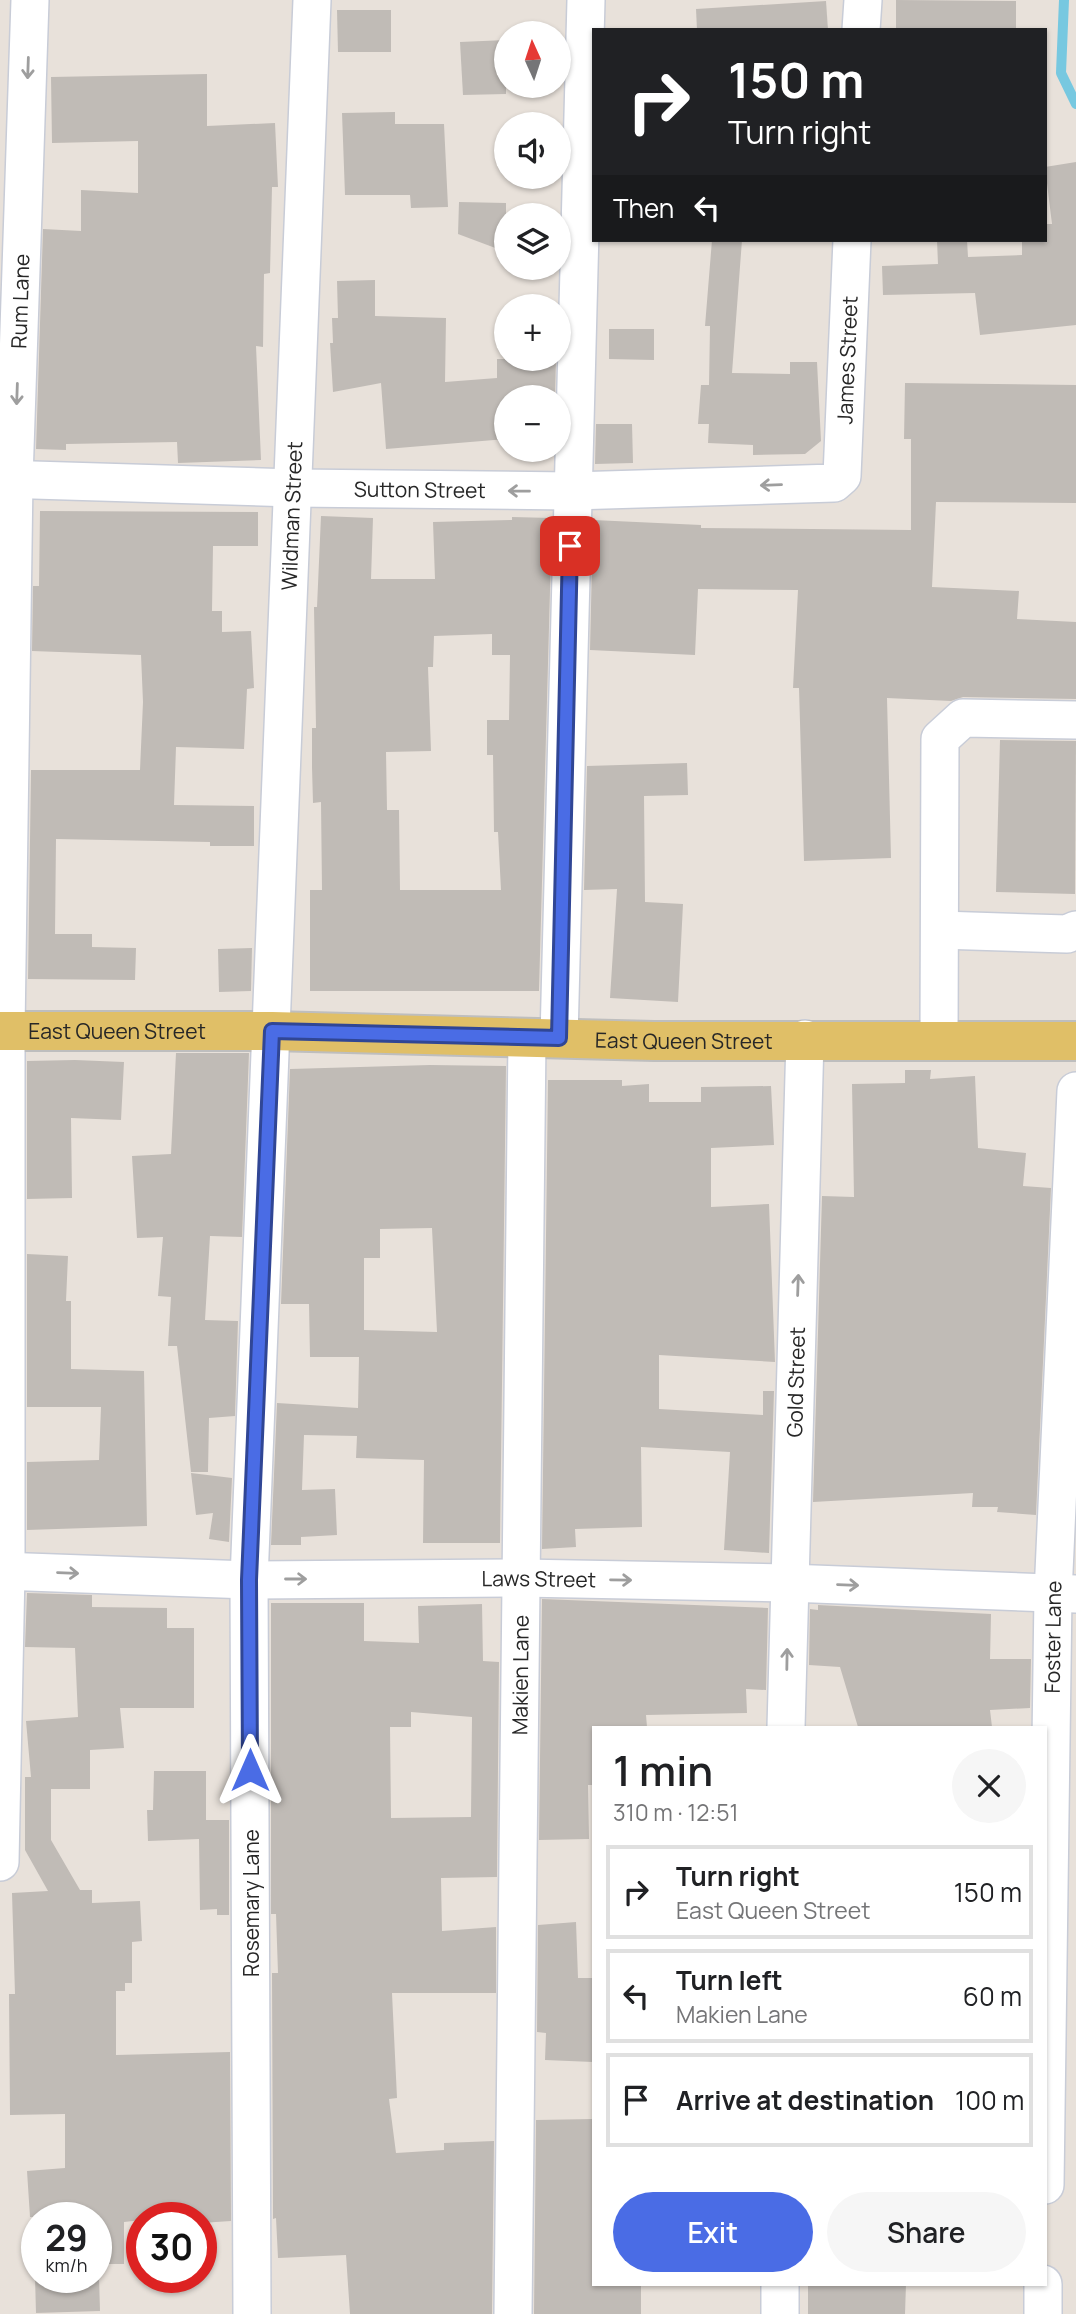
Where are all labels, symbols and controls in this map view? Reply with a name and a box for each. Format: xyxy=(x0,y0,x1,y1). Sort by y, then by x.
north arrow xyxy=(494,21,570,98)
map controls xyxy=(494,21,571,462)
text: 150 m xyxy=(728,46,864,113)
one-way arrow xyxy=(21,56,34,79)
icon: right xyxy=(613,56,704,147)
text: Turn right xyxy=(728,110,871,154)
button: sound xyxy=(494,112,571,189)
icon: left xyxy=(688,189,726,227)
text: Then xyxy=(613,190,674,226)
button: layers xyxy=(494,203,571,280)
street label: Rum Lane xyxy=(4,253,36,349)
button: + xyxy=(494,294,571,371)
street label: James Street xyxy=(830,295,864,425)
one-way arrow xyxy=(11,382,24,405)
button: − xyxy=(494,385,571,462)
street label: Wildman Street xyxy=(274,441,308,591)
street label: Sutton Street xyxy=(354,475,486,504)
one-way arrow xyxy=(759,478,782,492)
one-way arrow xyxy=(508,484,531,498)
pin xyxy=(540,516,600,576)
icon: arrive xyxy=(551,527,589,565)
street label: East Queen Street xyxy=(28,1017,206,1045)
street label: East Queen Street xyxy=(595,1025,773,1055)
one-way arrow xyxy=(791,1273,804,1296)
street label: Gold Street xyxy=(780,1327,811,1438)
street label: Laws Street xyxy=(481,1564,596,1593)
one-way arrow xyxy=(56,1567,79,1580)
one-way arrow xyxy=(284,1573,307,1586)
one-way arrow xyxy=(609,1573,632,1587)
one-way arrow xyxy=(837,1579,860,1592)
street label: Foster Lane xyxy=(1038,1580,1068,1694)
street label: Makien Lane xyxy=(505,1615,535,1735)
one-way arrow xyxy=(780,1648,794,1671)
position arrow xyxy=(213,1733,287,1807)
text: 1 min xyxy=(613,1741,713,1799)
button: close xyxy=(952,1749,1026,1823)
text: 310 m · 12:51 xyxy=(613,1796,738,1828)
street label: Rosemary Lane xyxy=(237,1829,265,1977)
text: Turn right xyxy=(676,1858,800,1894)
icon: right xyxy=(617,1873,655,1911)
text: 150 m xyxy=(954,1874,1022,1910)
text: East Queen Street xyxy=(676,1894,870,1926)
text: Turn left xyxy=(676,1962,783,1998)
icon: left xyxy=(617,1977,655,2015)
text: 60 m xyxy=(963,1978,1022,2014)
text: Makien Lane xyxy=(676,1998,808,2030)
icon: arrive xyxy=(617,2081,655,2119)
text: Arrive at destination xyxy=(676,2082,934,2118)
text: 100 m xyxy=(955,2082,1024,2118)
button: Exit xyxy=(613,2192,813,2272)
button: Share xyxy=(827,2192,1026,2272)
speed limit sign: 30 xyxy=(126,2202,217,2293)
text: 29 xyxy=(45,2214,88,2262)
text: km/h xyxy=(46,2253,87,2277)

